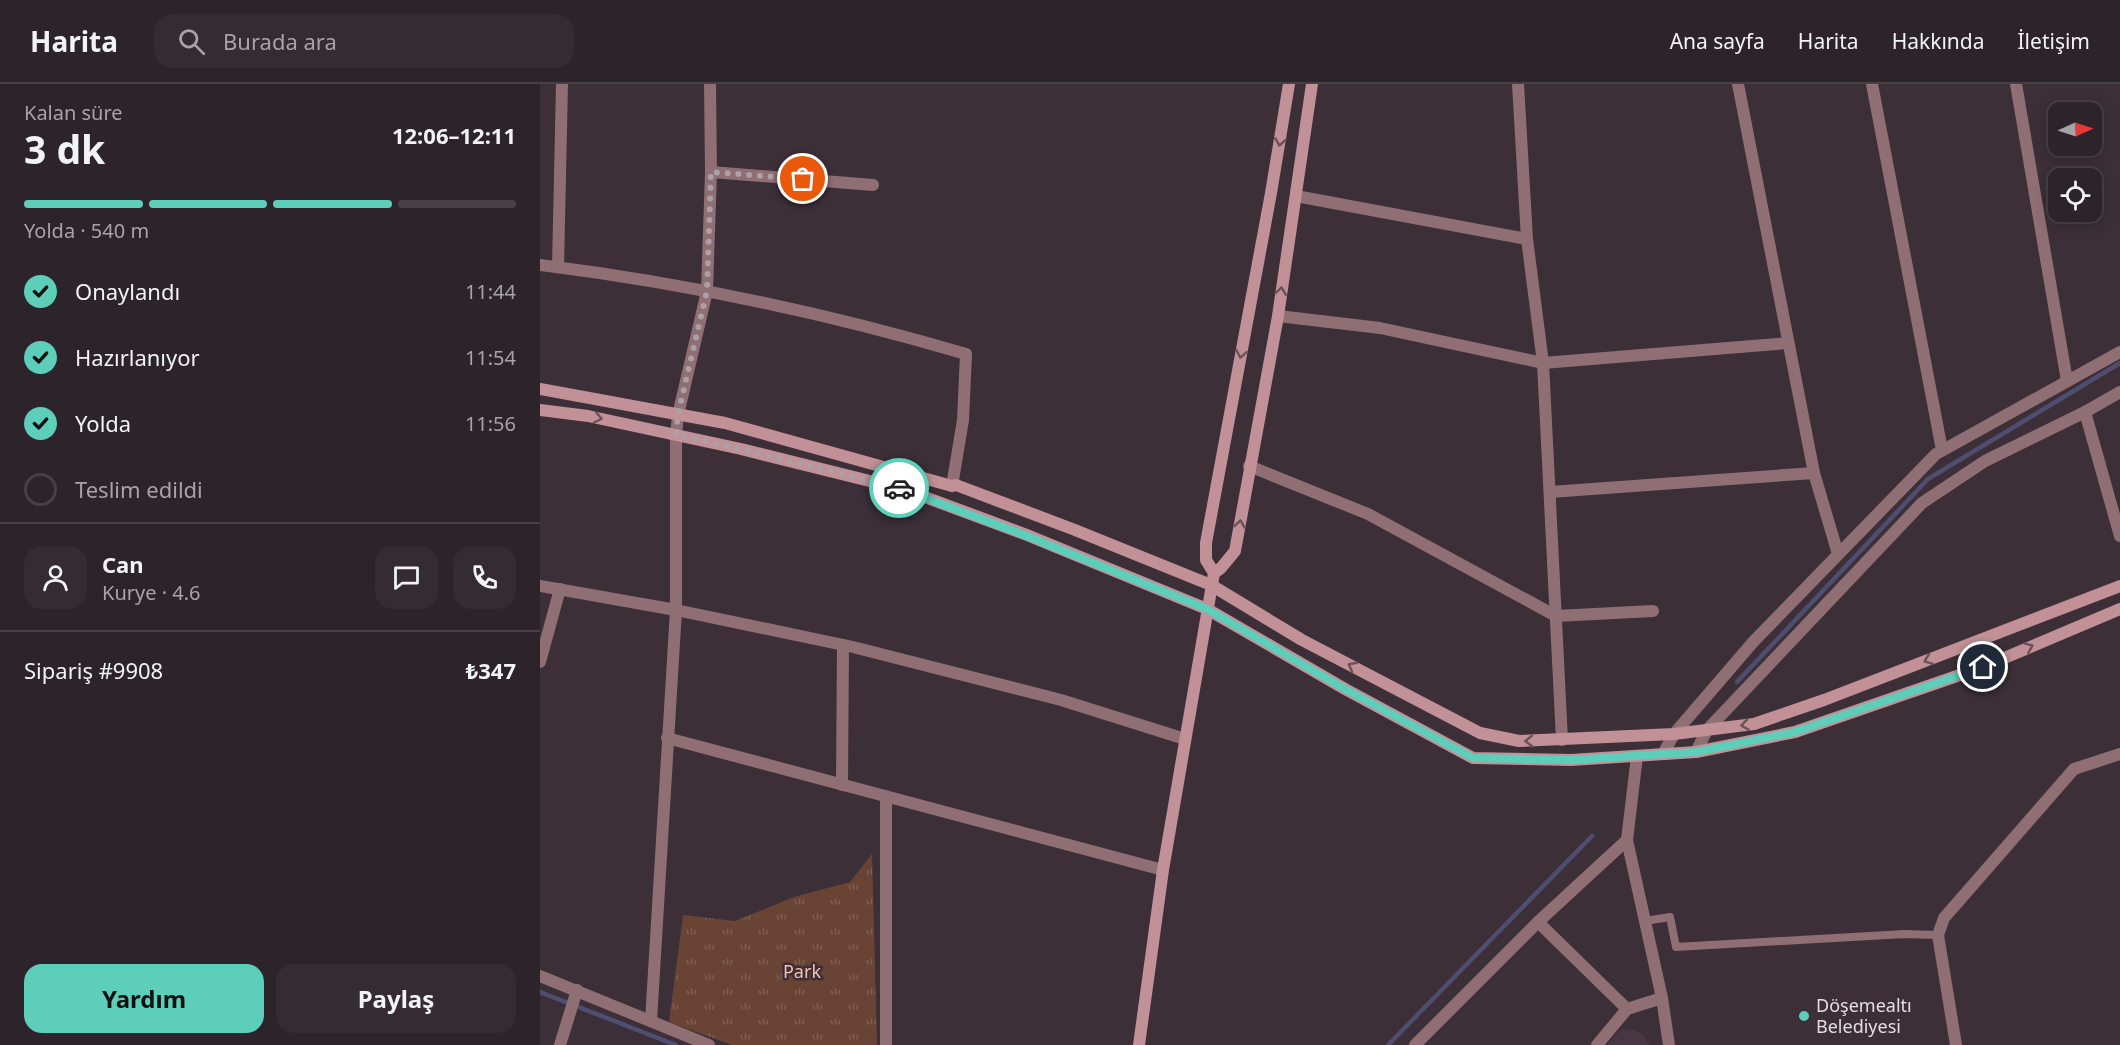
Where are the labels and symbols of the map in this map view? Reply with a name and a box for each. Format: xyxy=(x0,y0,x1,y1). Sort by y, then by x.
north arrow xyxy=(2048,102,2102,156)
one-way arrow xyxy=(1274,137,1286,146)
pin xyxy=(777,153,828,204)
one-way arrow xyxy=(1275,287,1287,296)
one-way arrow xyxy=(1235,349,1248,359)
one-way arrow xyxy=(593,411,603,424)
courier xyxy=(869,458,929,518)
one-way arrow xyxy=(1233,520,1246,530)
pin xyxy=(1957,641,2008,692)
one-way arrow xyxy=(2022,642,2033,654)
one-way arrow xyxy=(1923,653,1934,665)
one-way arrow xyxy=(1347,662,1358,673)
one-way arrow xyxy=(1740,718,1749,730)
one-way arrow xyxy=(1525,735,1534,747)
park label: Park xyxy=(783,959,821,983)
place label: Döşemealtı Belediyesi xyxy=(1816,993,1912,1038)
marker: Döşemealtı Belediyesi xyxy=(1797,1009,1811,1023)

